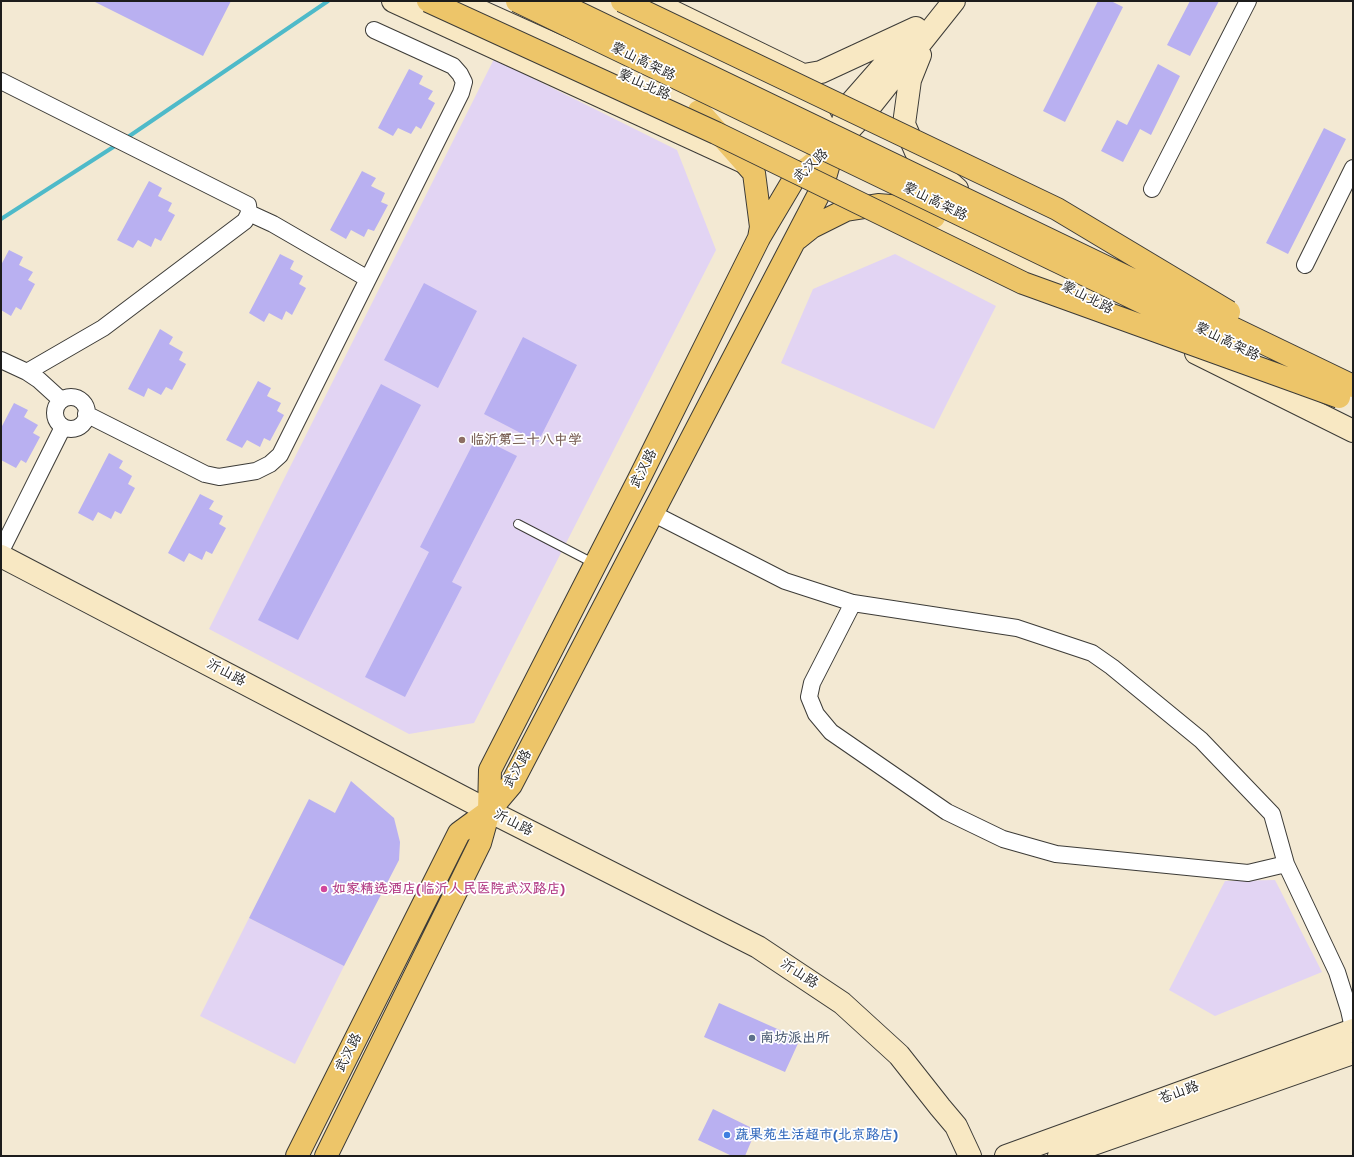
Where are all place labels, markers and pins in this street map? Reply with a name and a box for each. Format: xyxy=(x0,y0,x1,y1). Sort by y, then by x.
place label: 临沂第三十八中学 xyxy=(470,432,582,448)
marker: 临沂第三十八中学 xyxy=(457,435,467,445)
place label: 如家精选酒店(临沂人民医院武汉路店) xyxy=(332,881,565,897)
marker: 如家精选酒店(临沂人民医院武汉路店) xyxy=(319,884,329,894)
place label: 南坊派出所 xyxy=(760,1030,830,1046)
marker: 南坊派出所 xyxy=(747,1033,757,1043)
place label: 蔬果苑生活超市(北京路店) xyxy=(735,1127,898,1143)
marker: 蔬果苑生活超市(北京路店) xyxy=(722,1130,732,1140)

